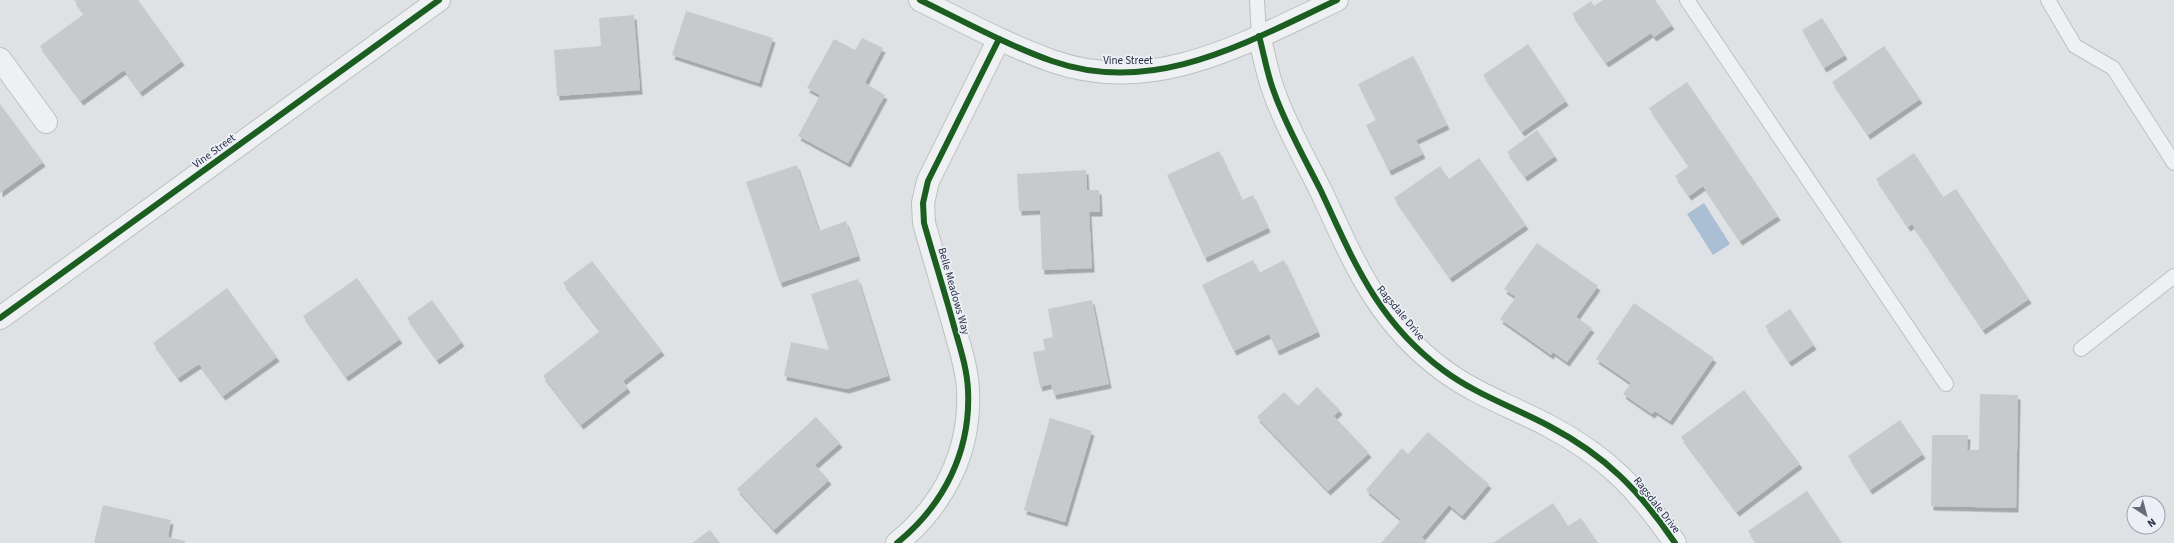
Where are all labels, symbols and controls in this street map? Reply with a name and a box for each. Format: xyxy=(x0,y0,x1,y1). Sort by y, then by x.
street label: Vine Street xyxy=(1103,53,1153,68)
street label: Vine Street xyxy=(190,130,239,172)
street label: Belle Meadows Way xyxy=(934,246,974,336)
street label: Ragsdale Drive xyxy=(1373,282,1429,344)
street label: Ragsdale Drive xyxy=(1630,474,1684,537)
north arrow xyxy=(2126,495,2166,535)
text: N xyxy=(2144,514,2159,531)

